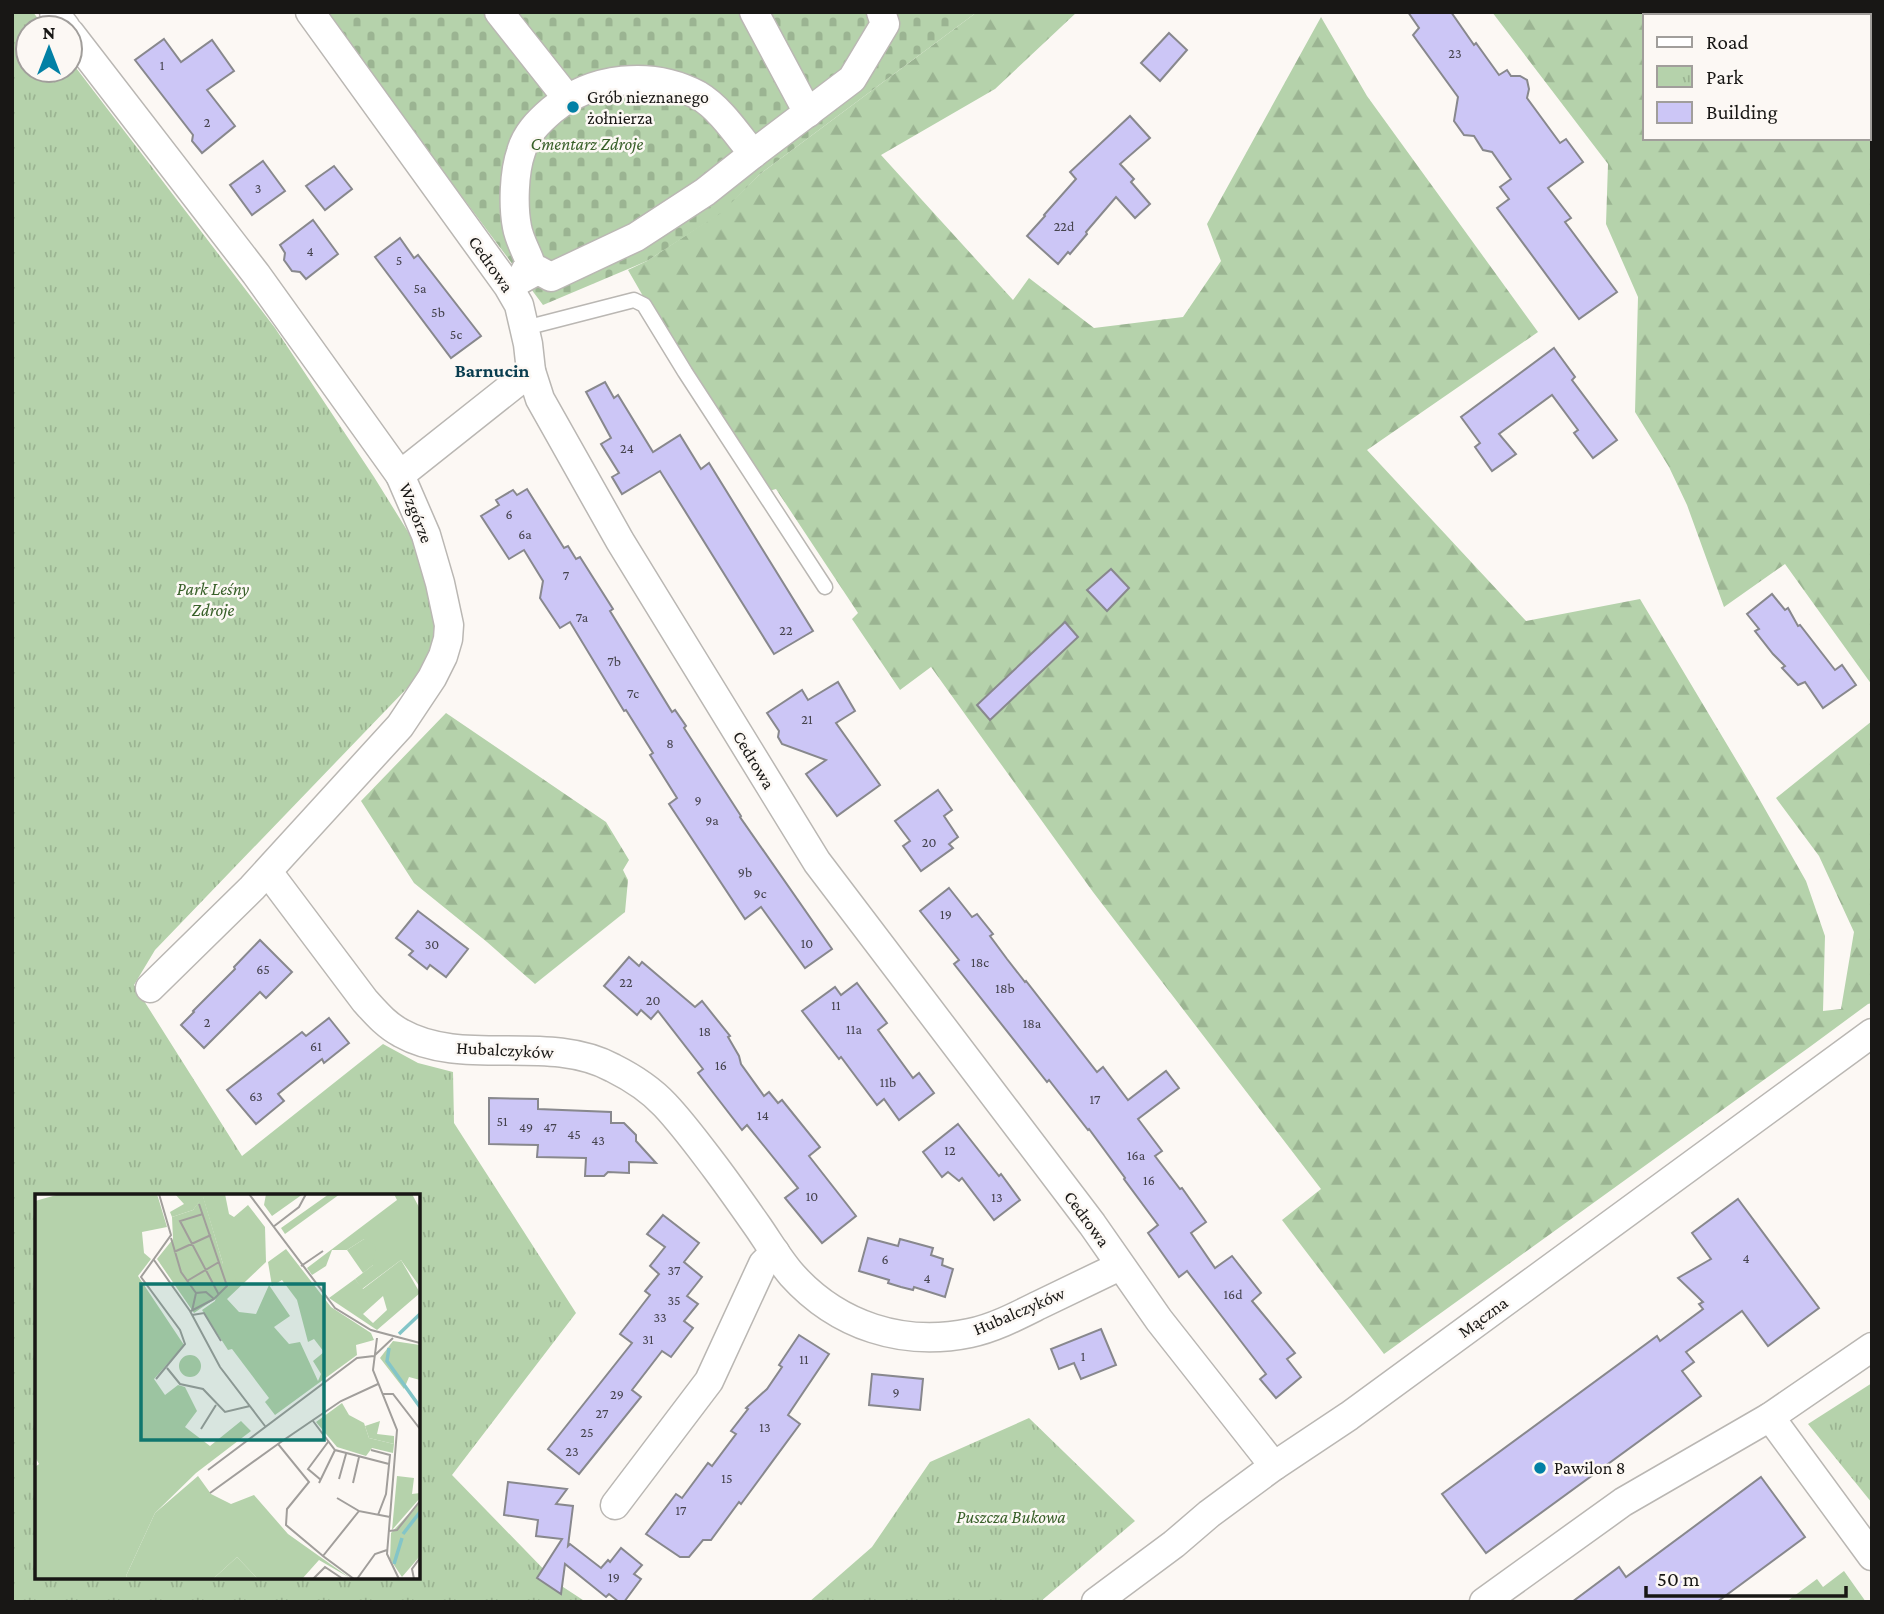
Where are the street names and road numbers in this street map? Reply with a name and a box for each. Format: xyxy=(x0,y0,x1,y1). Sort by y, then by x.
street label: Cedrowa xyxy=(464,232,518,296)
street label: Wzgórze xyxy=(395,480,437,546)
street label: Cedrowa xyxy=(729,727,779,793)
street label: Hubalczyków xyxy=(456,1037,555,1063)
street label: Cedrowa xyxy=(1060,1187,1114,1251)
street label: Hubalczyków xyxy=(970,1282,1069,1339)
street label: Mączna xyxy=(1454,1292,1512,1342)

